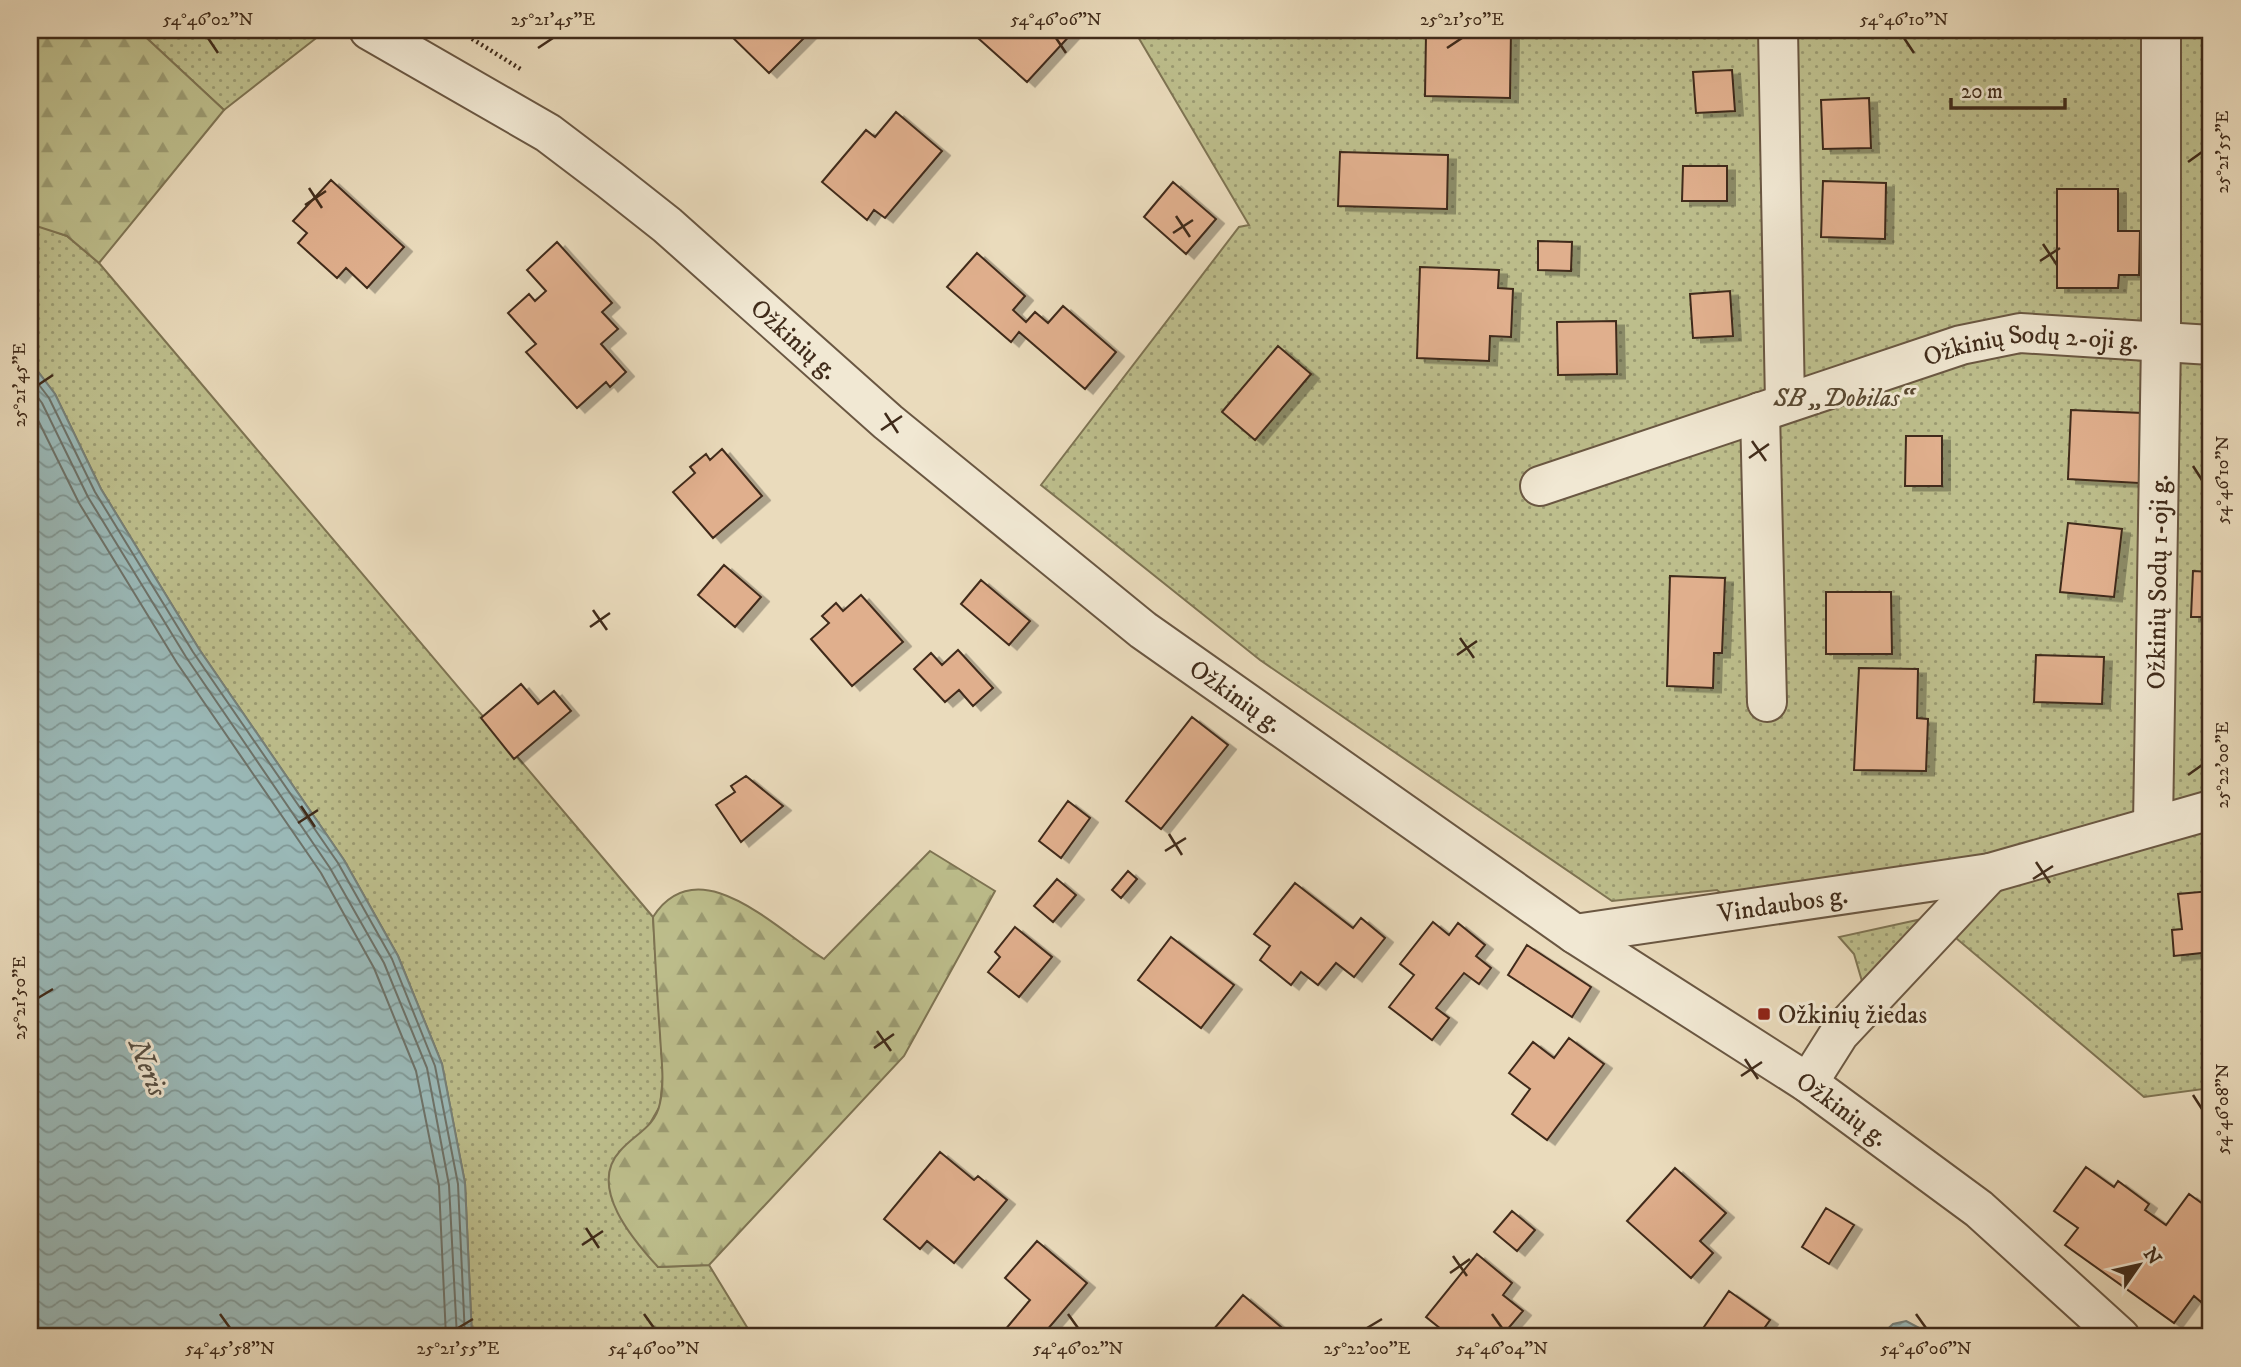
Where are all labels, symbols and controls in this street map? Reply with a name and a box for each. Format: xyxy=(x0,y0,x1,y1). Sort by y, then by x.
text: 54°46'02"N xyxy=(163,9,254,31)
text: 25°21'45"E xyxy=(511,9,595,31)
text: 54°46'06"N xyxy=(1010,9,1102,31)
text: 25°21'50"E xyxy=(1420,9,1504,31)
text: 54°46'10"N xyxy=(1860,9,1948,31)
scale bar xyxy=(1951,66,2064,110)
text: 20 m xyxy=(1961,79,2003,105)
text: 25°21'55"E xyxy=(2212,110,2234,194)
street label: Ožkinių g. xyxy=(743,292,844,388)
street label: Ožkinių Sodų 2-oji g. xyxy=(1919,318,2140,375)
text: 25°21'45"E xyxy=(9,343,31,427)
park label: SB „Dobilas“ xyxy=(1773,382,1917,415)
text: 54°46'10"N xyxy=(2212,436,2234,524)
street label: Ožkinių Sodų 1-oji g. xyxy=(2140,474,2177,690)
street label: Ožkinių g. xyxy=(1182,653,1288,741)
text: 25°22'00"E xyxy=(2212,721,2234,808)
street label: Vindaubos g. xyxy=(1715,879,1850,931)
text: 25°21'50"E xyxy=(9,956,31,1040)
place label: Ožkinių žiedas xyxy=(1778,999,1927,1032)
marker: Ožkinių žiedas xyxy=(1756,1006,1772,1022)
water label: Neris xyxy=(120,1032,175,1102)
text: 54°46'08"N xyxy=(2212,1063,2234,1154)
street label: Ožkinių g. xyxy=(1790,1065,1894,1155)
north arrow xyxy=(2104,1230,2174,1300)
text: N xyxy=(2138,1243,2166,1270)
text: 54°45'58"N xyxy=(185,1338,275,1360)
text: 25°21'55"E xyxy=(416,1338,500,1360)
text: 54°46'00"N xyxy=(608,1338,700,1360)
text: 54°46'02"N xyxy=(1033,1338,1124,1360)
text: 25°22'00"E xyxy=(1324,1338,1411,1360)
text: 54°46'04"N xyxy=(1456,1338,1548,1360)
text: 54°46'06"N xyxy=(1880,1338,1972,1360)

